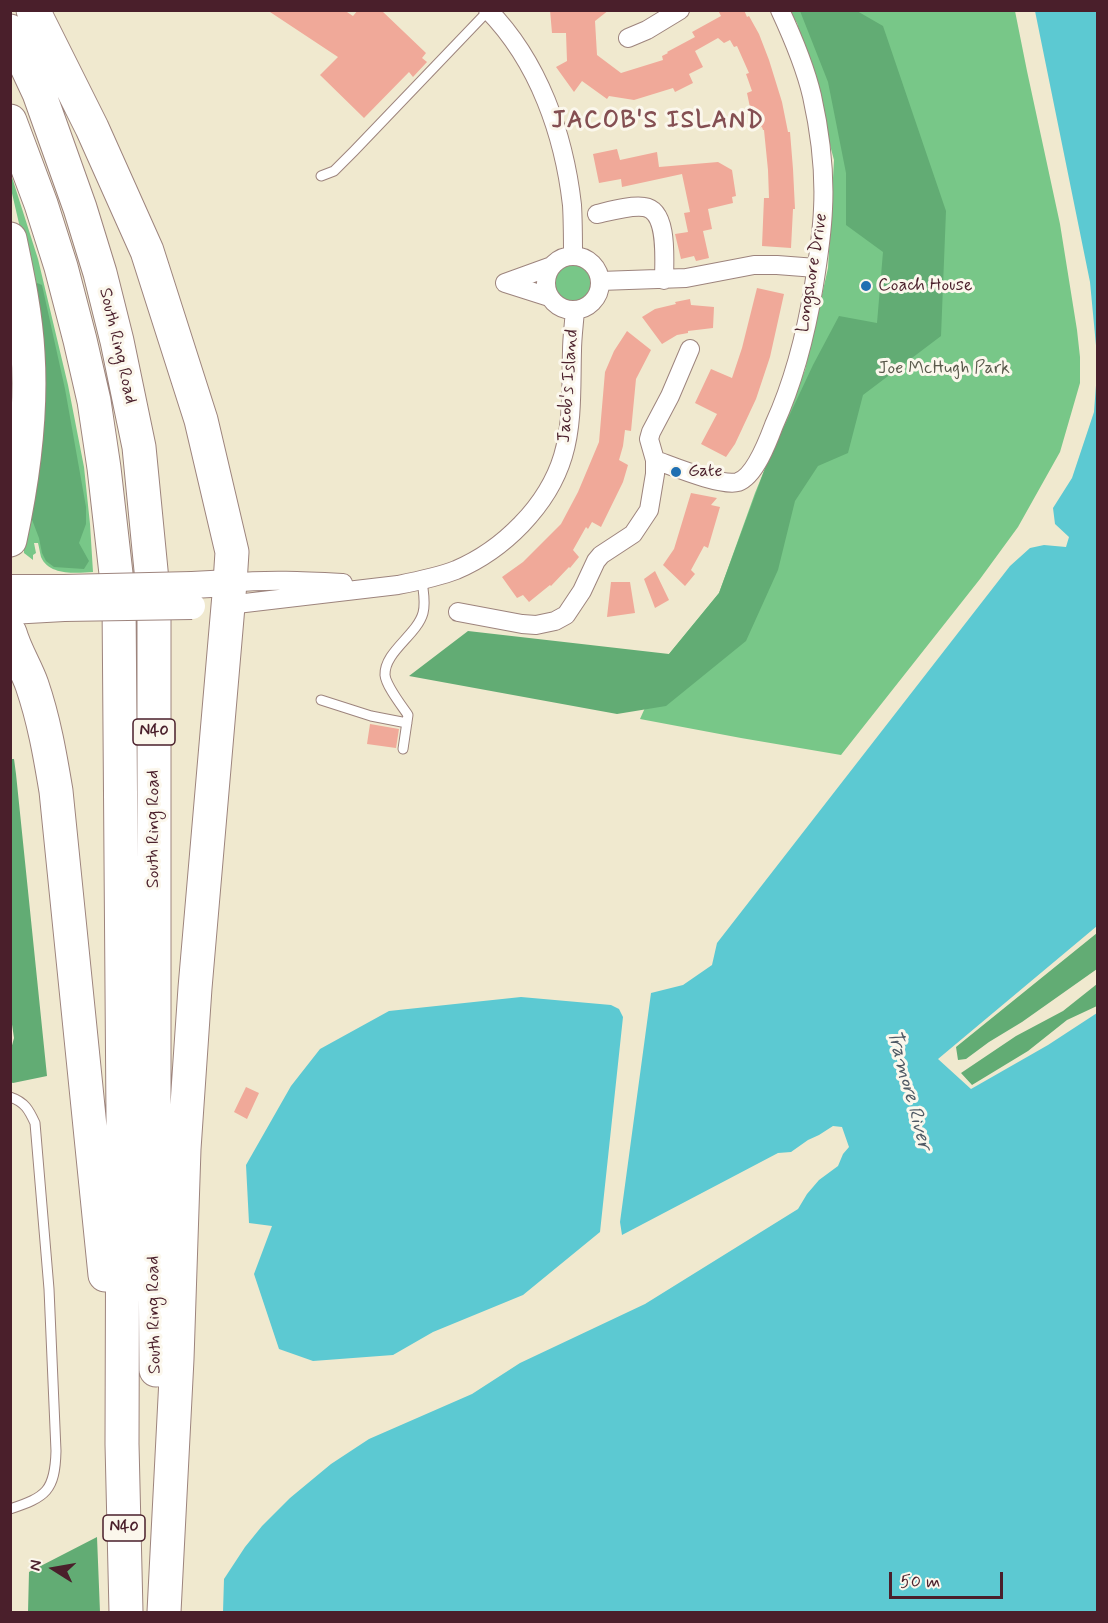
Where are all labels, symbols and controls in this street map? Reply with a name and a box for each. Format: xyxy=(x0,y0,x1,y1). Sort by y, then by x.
district label: JACOB'S ISLAND xyxy=(555,108,761,136)
street label: Longshore Drive xyxy=(793,212,833,334)
place label: Coach House xyxy=(878,275,972,297)
marker: Coach House xyxy=(859,279,873,293)
street label: South Ring Road xyxy=(93,286,141,406)
street label: Jacob's Island xyxy=(554,329,584,443)
park label: Joe McHugh Park xyxy=(878,358,1010,380)
place label: Gate xyxy=(688,461,723,483)
marker: Gate xyxy=(669,465,683,479)
road number: N40 xyxy=(133,719,175,745)
street label: South Ring Road xyxy=(143,770,165,888)
water label: Tramore River xyxy=(880,1027,936,1153)
street label: South Ring Road xyxy=(143,1256,167,1374)
road number: N40 xyxy=(103,1515,145,1541)
north arrow xyxy=(24,1539,84,1599)
text: N xyxy=(25,1558,47,1573)
scale bar xyxy=(892,1560,1006,1598)
text: 50 m xyxy=(900,1570,940,1594)

